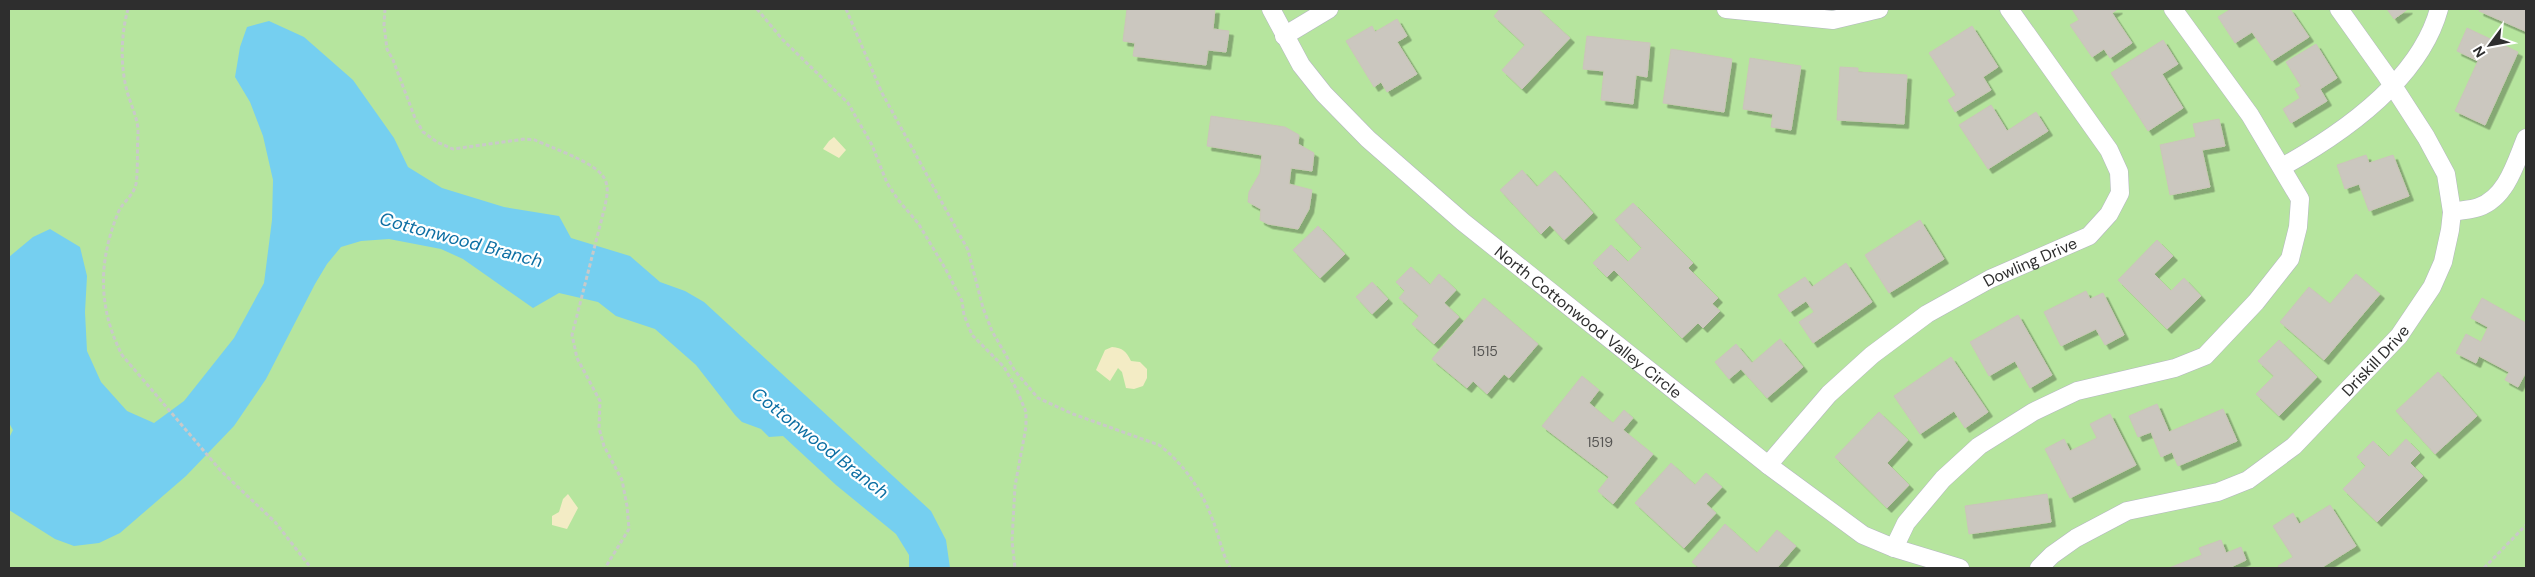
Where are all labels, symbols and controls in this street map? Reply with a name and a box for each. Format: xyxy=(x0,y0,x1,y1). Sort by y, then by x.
north arrow xyxy=(2465,20,2515,70)
text: N xyxy=(2469,43,2489,61)
water label: Cottonwood Branch xyxy=(377,207,545,273)
street label: Dowling Drive xyxy=(1980,232,2080,292)
street label: North Cottonwood Valley Circle xyxy=(1490,241,1686,403)
street label: Driskill Drive xyxy=(2337,321,2414,401)
house number: 1515 xyxy=(1472,342,1498,360)
water label: Cottonwood Branch xyxy=(747,382,893,504)
house number: 1519 xyxy=(1587,433,1613,451)

